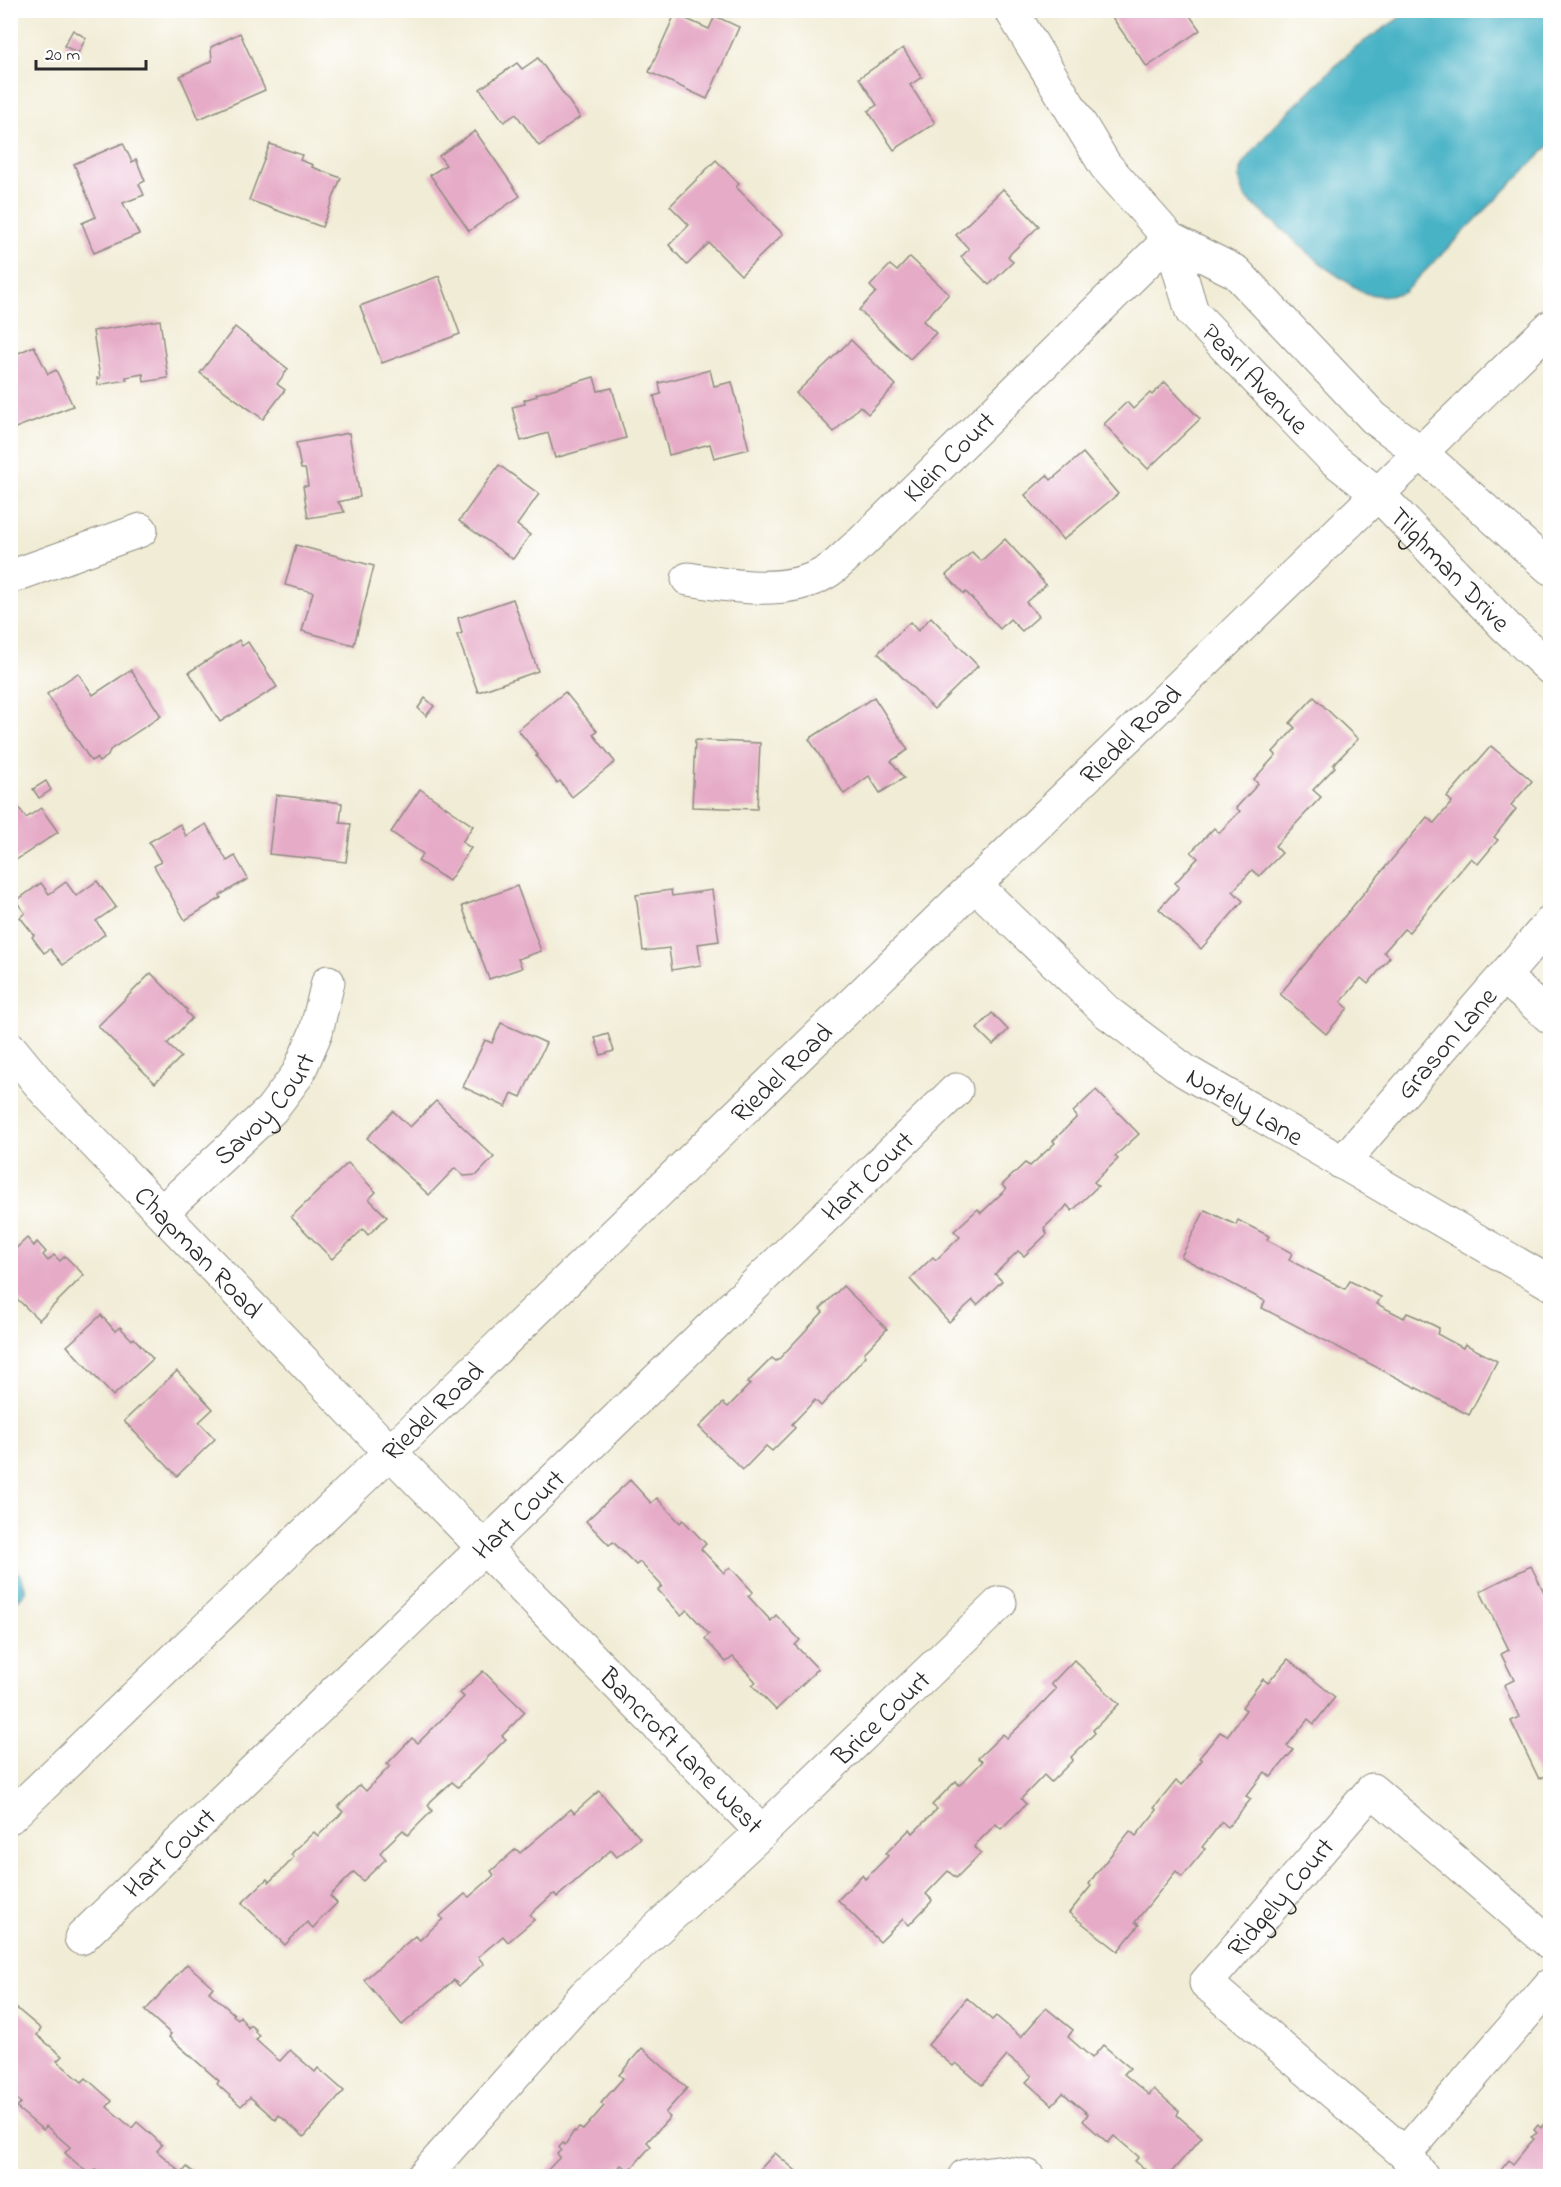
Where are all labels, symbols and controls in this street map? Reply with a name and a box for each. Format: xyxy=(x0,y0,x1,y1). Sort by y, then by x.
scale bar xyxy=(36,33,146,71)
text: 20 m xyxy=(45,43,80,69)
street label: Pearl Avenue xyxy=(1191,316,1317,445)
street label: Klein Court xyxy=(895,404,1006,513)
street label: Tilghman Drive xyxy=(1379,499,1519,643)
street label: Riedel Road xyxy=(1072,677,1192,795)
street label: Grason Lane xyxy=(1388,979,1508,1109)
street label: Riedel Road xyxy=(723,1015,843,1133)
street label: Savoy Court xyxy=(206,1047,327,1176)
street label: Notely Lane xyxy=(1178,1059,1311,1158)
street label: Hart Court xyxy=(814,1123,924,1232)
street label: Chapman Road xyxy=(124,1178,270,1329)
street label: Riedel Road xyxy=(374,1354,494,1472)
street label: Hart Court xyxy=(465,1462,575,1570)
street label: Bancroft Lane West xyxy=(588,1659,771,1844)
street label: Brice Court xyxy=(824,1662,941,1777)
street label: Hart Court xyxy=(116,1800,226,1909)
street label: Ridgely Court xyxy=(1219,1830,1345,1967)

